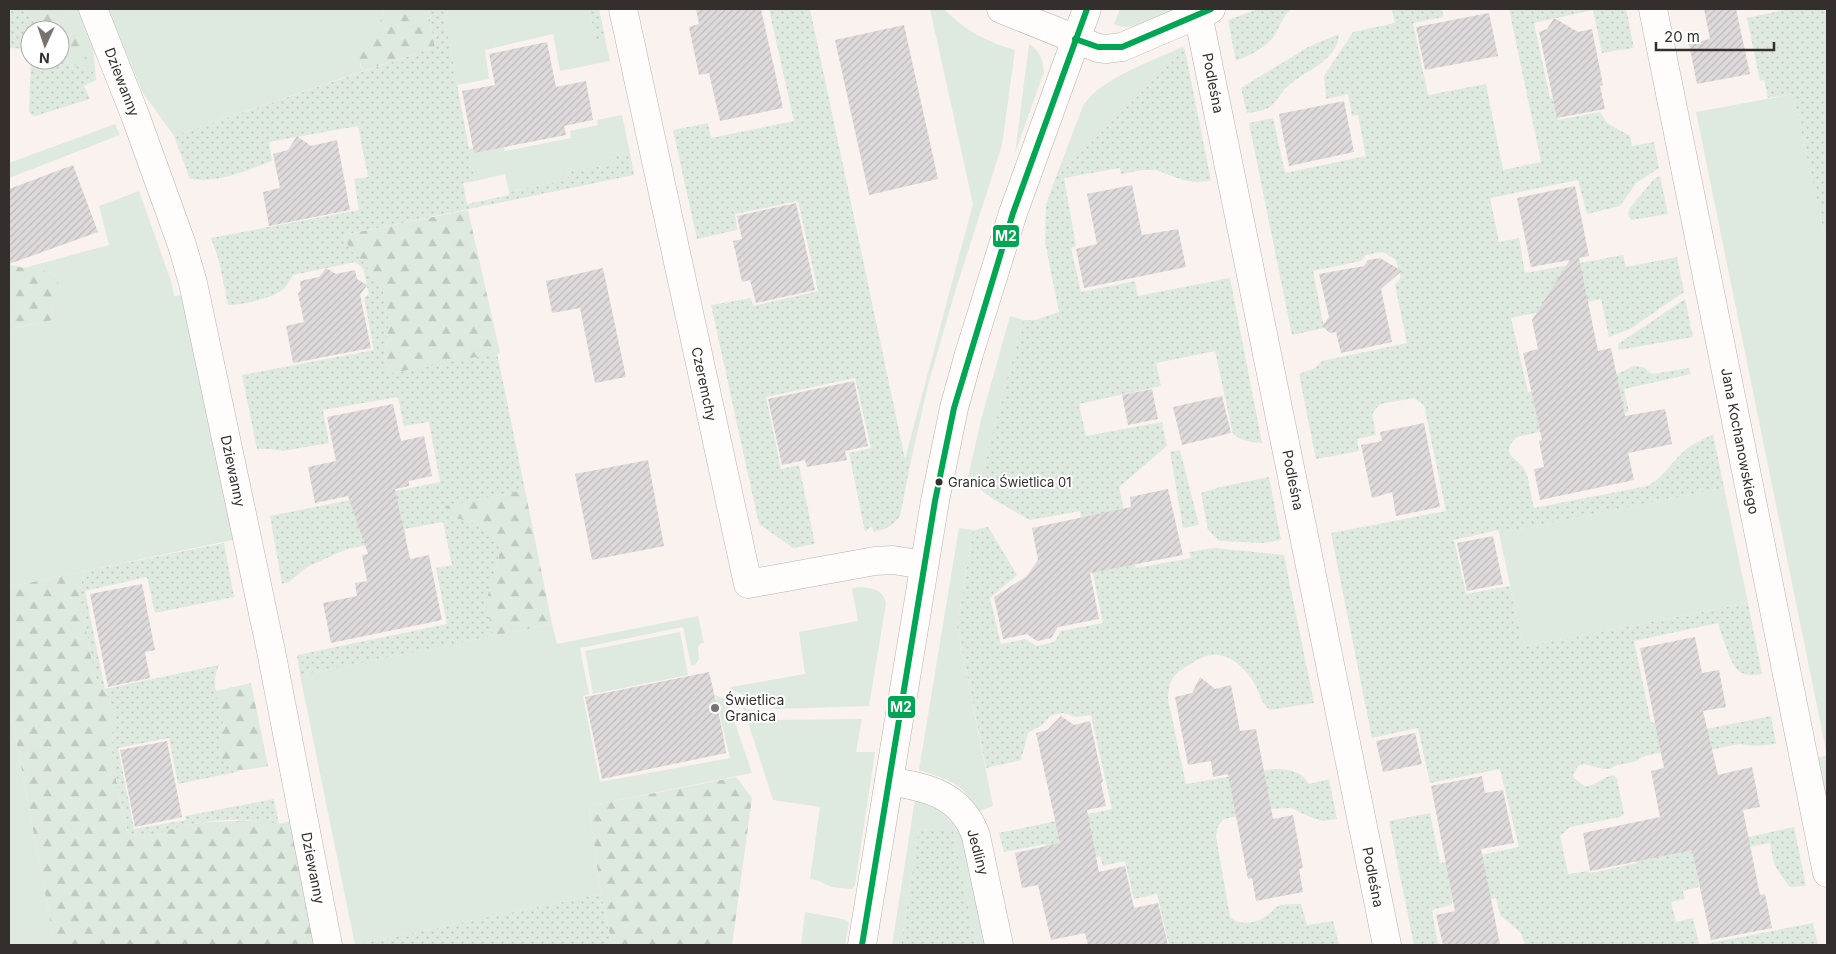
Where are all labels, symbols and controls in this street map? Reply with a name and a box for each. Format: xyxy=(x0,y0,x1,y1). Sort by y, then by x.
north arrow xyxy=(20,20,70,70)
scale bar xyxy=(1656,20,1774,52)
text: 20 m xyxy=(1664,27,1700,46)
street label: Dziewanny xyxy=(102,45,143,119)
text: N xyxy=(39,50,50,67)
street label: Podleśna xyxy=(1199,51,1228,114)
line badge: M2 xyxy=(992,224,1020,248)
text: M2 xyxy=(995,227,1017,244)
street label: Czeremchy xyxy=(688,345,721,423)
street label: Jana Kochanowskiego xyxy=(1718,366,1763,516)
street label: Dziewanny xyxy=(218,434,249,508)
street label: Podleśna xyxy=(1279,448,1308,511)
place label: Granica Świetlica 01 xyxy=(948,474,1072,490)
marker: Granica Świetlica 01 xyxy=(934,477,944,487)
place label: Świetlica Granica xyxy=(725,691,784,724)
line badge: M2 xyxy=(887,695,916,719)
text: M2 xyxy=(890,698,912,715)
marker: Świetlica Granica xyxy=(709,702,721,714)
street label: Jedliny xyxy=(964,827,993,877)
street label: Dziewanny xyxy=(298,831,329,905)
street label: Podleśna xyxy=(1359,845,1388,908)

